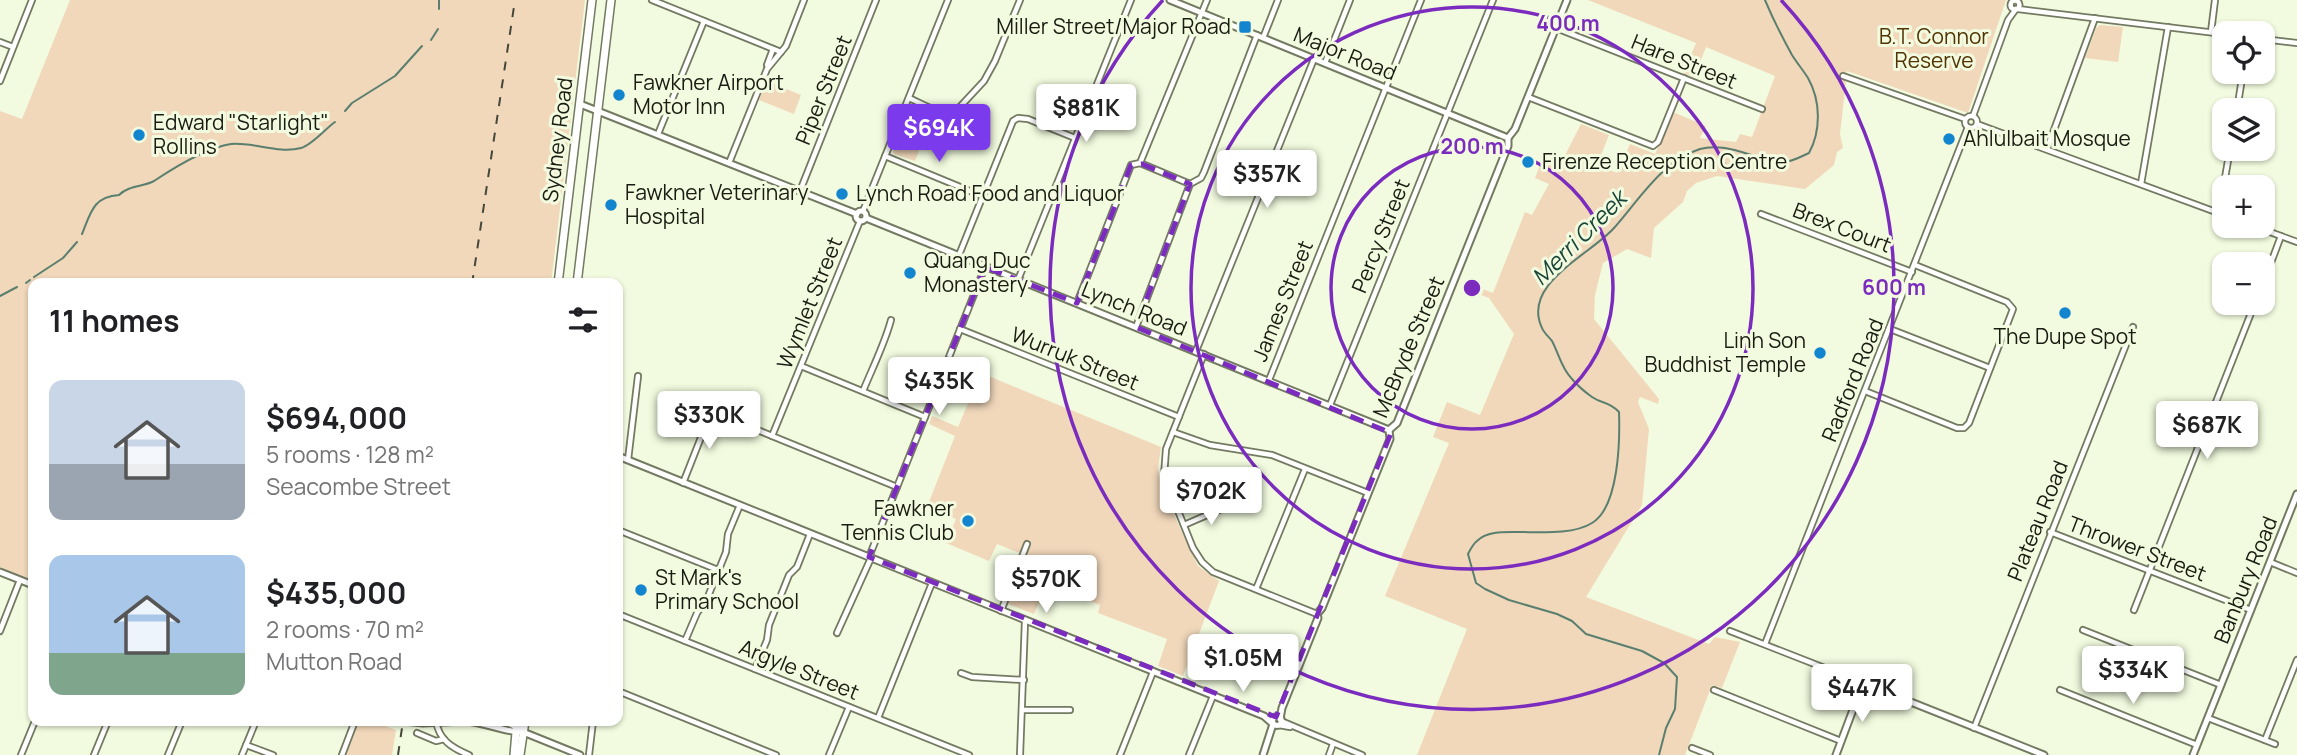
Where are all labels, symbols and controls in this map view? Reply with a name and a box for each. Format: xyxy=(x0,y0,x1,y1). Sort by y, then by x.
text: 400 m xyxy=(1536,9,1600,37)
place label: Miller Street/Major Road xyxy=(996,12,1231,40)
marker: Miller Street/Major Road xyxy=(1237,19,1253,35)
street label: Major Road xyxy=(1290,20,1401,86)
map controls xyxy=(2212,21,2275,315)
button: locate xyxy=(2212,21,2275,84)
park label: B.T. Connor Reserve xyxy=(1879,22,1989,74)
street label: Hare Street xyxy=(1627,27,1741,95)
street label: Piper Street xyxy=(788,31,858,149)
place label: Fawkner Airport Motor Inn xyxy=(633,68,784,120)
street label: Sydney Road xyxy=(535,76,579,204)
pin: $881K xyxy=(1037,85,1135,144)
marker: Fawkner Airport Motor Inn xyxy=(611,87,627,103)
text: $881K xyxy=(1052,91,1120,123)
button: layers xyxy=(2212,98,2275,161)
pin: $694K xyxy=(890,104,988,164)
place label: Edward "Starlight" Rollins xyxy=(153,108,329,160)
text: $694K xyxy=(903,111,975,143)
place label: Ahlulbait Mosque xyxy=(1963,124,2131,152)
marker: Edward "Starlight" Rollins xyxy=(131,127,147,143)
marker: Ahlulbait Mosque xyxy=(1941,131,1957,147)
text: 200 m xyxy=(1440,132,1504,160)
place label: Firenze Reception Centre xyxy=(1542,147,1787,175)
pin: $357K xyxy=(1218,150,1316,210)
marker: Firenze Reception Centre xyxy=(1520,154,1536,170)
text: $357K xyxy=(1233,157,1301,189)
street label: Percy Street xyxy=(1345,175,1416,297)
button: + xyxy=(2212,175,2275,238)
place label: Fawkner Veterinary Hospital xyxy=(625,178,808,230)
place label: Lynch Road Food and Liquor xyxy=(856,179,1125,207)
water label: Merri Creek xyxy=(1524,180,1635,292)
marker: Lynch Road Food and Liquor xyxy=(834,186,850,202)
street label: Brex Court xyxy=(1789,195,1896,259)
marker: Fawkner Veterinary Hospital xyxy=(603,197,619,213)
street label: Wymlet Street xyxy=(770,232,848,373)
street label: James Street xyxy=(1245,236,1319,365)
place label: Quang Duc Monastery xyxy=(924,246,1031,298)
button: − xyxy=(2212,252,2275,315)
marker: Quang Duc Monastery xyxy=(902,265,918,281)
street label: McBryde Street xyxy=(1366,272,1450,422)
text: 600 m xyxy=(1862,273,1926,301)
street label: Lynch Road xyxy=(1078,274,1191,342)
centre of rings xyxy=(1460,276,1484,300)
text: 11 homes xyxy=(49,300,180,341)
icon: filters xyxy=(564,301,602,339)
marker: The Dupe Spot xyxy=(2057,305,2073,321)
street label: Radford Road xyxy=(1815,314,1890,445)
street label: Wurruk Street xyxy=(1007,320,1143,396)
place label: The Dupe Spot xyxy=(1993,322,2137,350)
place label: Linh Son Buddhist Temple xyxy=(1645,326,1806,378)
marker: Linh Son Buddhist Temple xyxy=(1812,345,1828,361)
pin: $435K xyxy=(890,358,988,417)
text: $435K xyxy=(904,364,974,396)
pin: $330K xyxy=(660,392,758,451)
text: $694,000 xyxy=(266,397,407,438)
text: $330K xyxy=(673,398,745,430)
pin: $687K xyxy=(2158,402,2256,461)
icon: home xyxy=(105,408,189,492)
text: $687K xyxy=(2172,408,2242,440)
text: 5 rooms · 128 m² xyxy=(266,438,434,470)
street label: Plateau Road xyxy=(2000,456,2074,585)
pin: $702K xyxy=(1162,468,1260,527)
text: Seacombe Street xyxy=(266,470,451,502)
text: $702K xyxy=(1176,474,1246,506)
place label: Fawkner Tennis Club xyxy=(841,494,954,546)
street label: Thrower Street xyxy=(2064,509,2210,587)
street label: Banbury Road xyxy=(2207,512,2283,647)
marker: Fawkner Tennis Club xyxy=(960,513,976,529)
pin: $570K xyxy=(997,556,1095,615)
text: $570K xyxy=(1011,562,1081,594)
place label: St Mark's Primary School xyxy=(655,563,799,615)
text: $435,000 xyxy=(266,572,406,613)
marker: St Mark's Primary School xyxy=(633,582,649,598)
icon: home xyxy=(105,583,189,667)
text: 2 rooms · 70 m² xyxy=(266,613,424,645)
street label: Argyle Street xyxy=(735,632,864,706)
pin: $1.05M xyxy=(1186,634,1300,694)
text: $1.05M xyxy=(1204,641,1282,673)
text: Mutton Road xyxy=(266,645,402,677)
pin: $334K xyxy=(2084,646,2182,706)
text: $334K xyxy=(2098,653,2168,685)
pin: $447K xyxy=(1813,664,1911,724)
text: $447K xyxy=(1827,671,1897,703)

